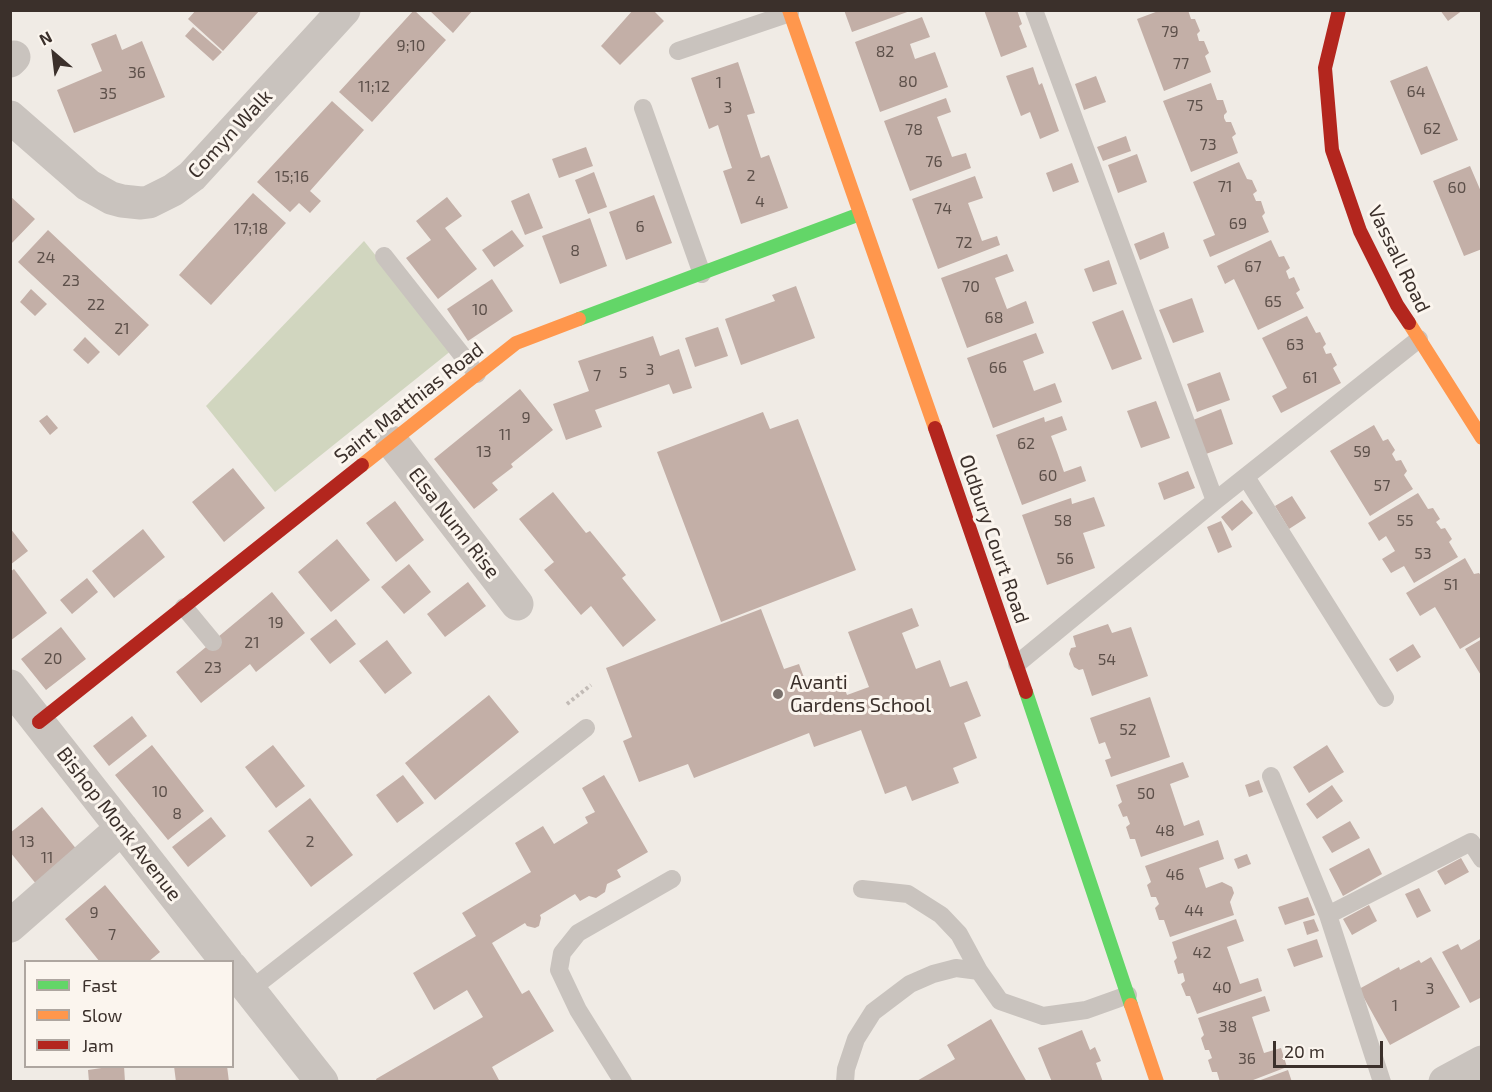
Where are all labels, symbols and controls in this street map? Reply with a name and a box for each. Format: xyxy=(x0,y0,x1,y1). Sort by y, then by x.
house number: 79 xyxy=(1161,22,1179,42)
north arrow xyxy=(24,24,84,84)
text: N xyxy=(36,27,55,49)
house number: 9;10 xyxy=(397,36,425,56)
house number: 82 xyxy=(876,42,894,62)
house number: 77 xyxy=(1173,54,1189,74)
house number: 36 xyxy=(128,63,146,83)
house number: 80 xyxy=(898,72,918,92)
house number: 1 xyxy=(716,73,722,93)
house number: 11;12 xyxy=(358,77,390,97)
house number: 64 xyxy=(1407,82,1425,102)
house number: 35 xyxy=(99,84,117,104)
street label: Comyn Walk xyxy=(183,85,277,183)
house number: 75 xyxy=(1187,96,1203,116)
house number: 3 xyxy=(724,98,732,118)
house number: 62 xyxy=(1423,119,1441,139)
house number: 78 xyxy=(905,120,923,140)
house number: 73 xyxy=(1199,135,1217,155)
house number: 76 xyxy=(925,152,943,172)
house number: 2 xyxy=(747,166,755,186)
house number: 15;16 xyxy=(275,167,309,187)
house number: 71 xyxy=(1218,177,1232,197)
house number: 60 xyxy=(1448,178,1466,198)
house number: 4 xyxy=(755,192,765,212)
house number: 74 xyxy=(934,199,952,219)
street label: Vassall Road xyxy=(1363,201,1435,317)
house number: 69 xyxy=(1229,214,1247,234)
house number: 6 xyxy=(635,217,645,237)
house number: 17;18 xyxy=(234,219,268,239)
house number: 72 xyxy=(955,233,973,253)
house number: 8 xyxy=(570,241,580,261)
house number: 24 xyxy=(37,248,55,268)
house number: 67 xyxy=(1244,257,1262,277)
house number: 23 xyxy=(62,271,80,291)
house number: 70 xyxy=(962,277,980,297)
house number: 65 xyxy=(1264,292,1282,312)
house number: 22 xyxy=(87,295,105,315)
house number: 10 xyxy=(472,300,488,320)
house number: 68 xyxy=(985,308,1003,328)
house number: 21 xyxy=(114,319,130,339)
house number: 63 xyxy=(1286,335,1304,355)
street label: Saint Matthias Road xyxy=(330,337,488,469)
house number: 66 xyxy=(989,358,1007,378)
house number: 3 xyxy=(646,360,654,380)
house number: 5 xyxy=(619,363,627,383)
house number: 7 xyxy=(593,366,601,386)
house number: 61 xyxy=(1302,368,1318,388)
house number: 9 xyxy=(521,408,531,428)
house number: 11 xyxy=(499,425,511,445)
house number: 62 xyxy=(1017,434,1035,454)
house number: 13 xyxy=(476,442,492,462)
house number: 59 xyxy=(1353,442,1371,462)
street label: Oldbury Court Road xyxy=(954,451,1034,627)
street label: Elsa Nunn Rise xyxy=(403,463,505,583)
house number: 60 xyxy=(1039,466,1057,486)
house number: 57 xyxy=(1374,476,1390,496)
house number: 58 xyxy=(1054,511,1072,531)
house number: 55 xyxy=(1396,511,1414,531)
house number: 53 xyxy=(1414,544,1432,564)
house number: 56 xyxy=(1056,549,1074,569)
house number: 51 xyxy=(1444,575,1458,595)
house number: 19 xyxy=(268,613,284,633)
house number: 21 xyxy=(244,633,260,653)
house number: 20 xyxy=(44,649,62,669)
house number: 54 xyxy=(1098,650,1116,670)
house number: 23 xyxy=(204,658,222,678)
place label: Avanti Gardens School xyxy=(790,670,931,717)
marker: Avanti Gardens School xyxy=(771,687,785,701)
house number: 52 xyxy=(1119,720,1137,740)
street label: Bishop Monk Avenue xyxy=(51,742,187,906)
house number: 10 xyxy=(152,782,168,802)
house number: 50 xyxy=(1137,784,1155,804)
house number: 8 xyxy=(172,804,182,824)
house number: 48 xyxy=(1155,821,1175,841)
house number: 13 xyxy=(19,832,35,852)
house number: 2 xyxy=(306,832,314,852)
house number: 11 xyxy=(41,848,53,868)
house number: 46 xyxy=(1166,865,1184,885)
house number: 44 xyxy=(1184,901,1204,921)
house number: 9 xyxy=(89,903,99,923)
house number: 7 xyxy=(108,925,116,945)
house number: 42 xyxy=(1193,943,1211,963)
legend xyxy=(24,960,234,1068)
text: Fast xyxy=(82,974,117,996)
house number: 40 xyxy=(1212,978,1232,998)
house number: 3 xyxy=(1426,979,1434,999)
house number: 1 xyxy=(1392,996,1398,1016)
text: Slow xyxy=(82,1004,122,1026)
house number: 38 xyxy=(1219,1017,1237,1037)
scale bar xyxy=(1276,1029,1386,1067)
text: Jam xyxy=(82,1034,114,1056)
text: 20 m xyxy=(1284,1040,1325,1062)
house number: 36 xyxy=(1238,1049,1256,1069)

